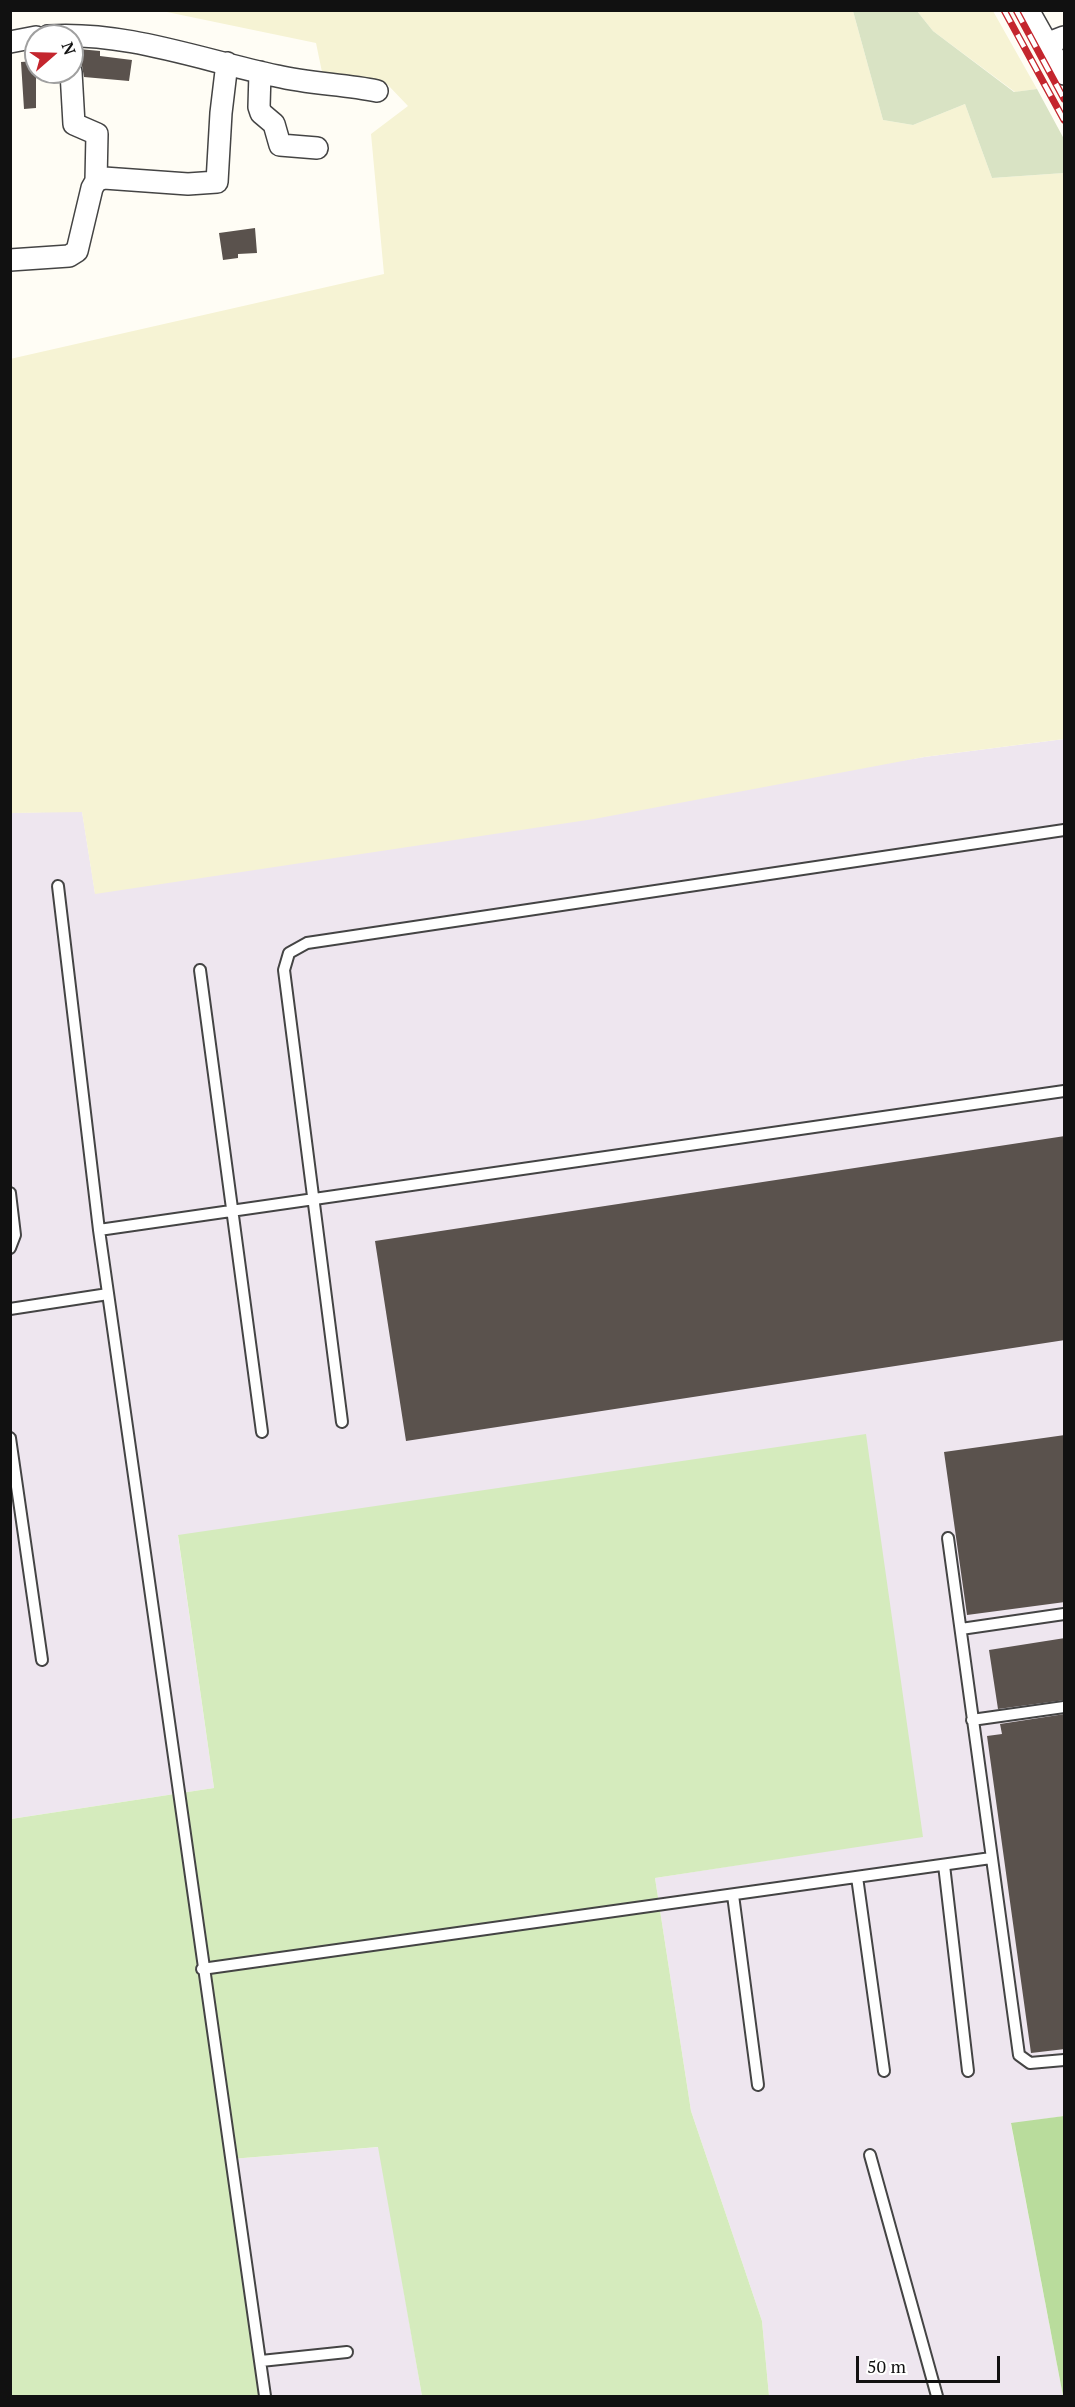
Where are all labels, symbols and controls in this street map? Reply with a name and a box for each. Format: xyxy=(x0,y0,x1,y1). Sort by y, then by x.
north arrow xyxy=(24,24,84,84)
text: N xyxy=(57,39,81,58)
scale bar xyxy=(859,2344,1003,2382)
text: 50 m xyxy=(867,2354,906,2378)

